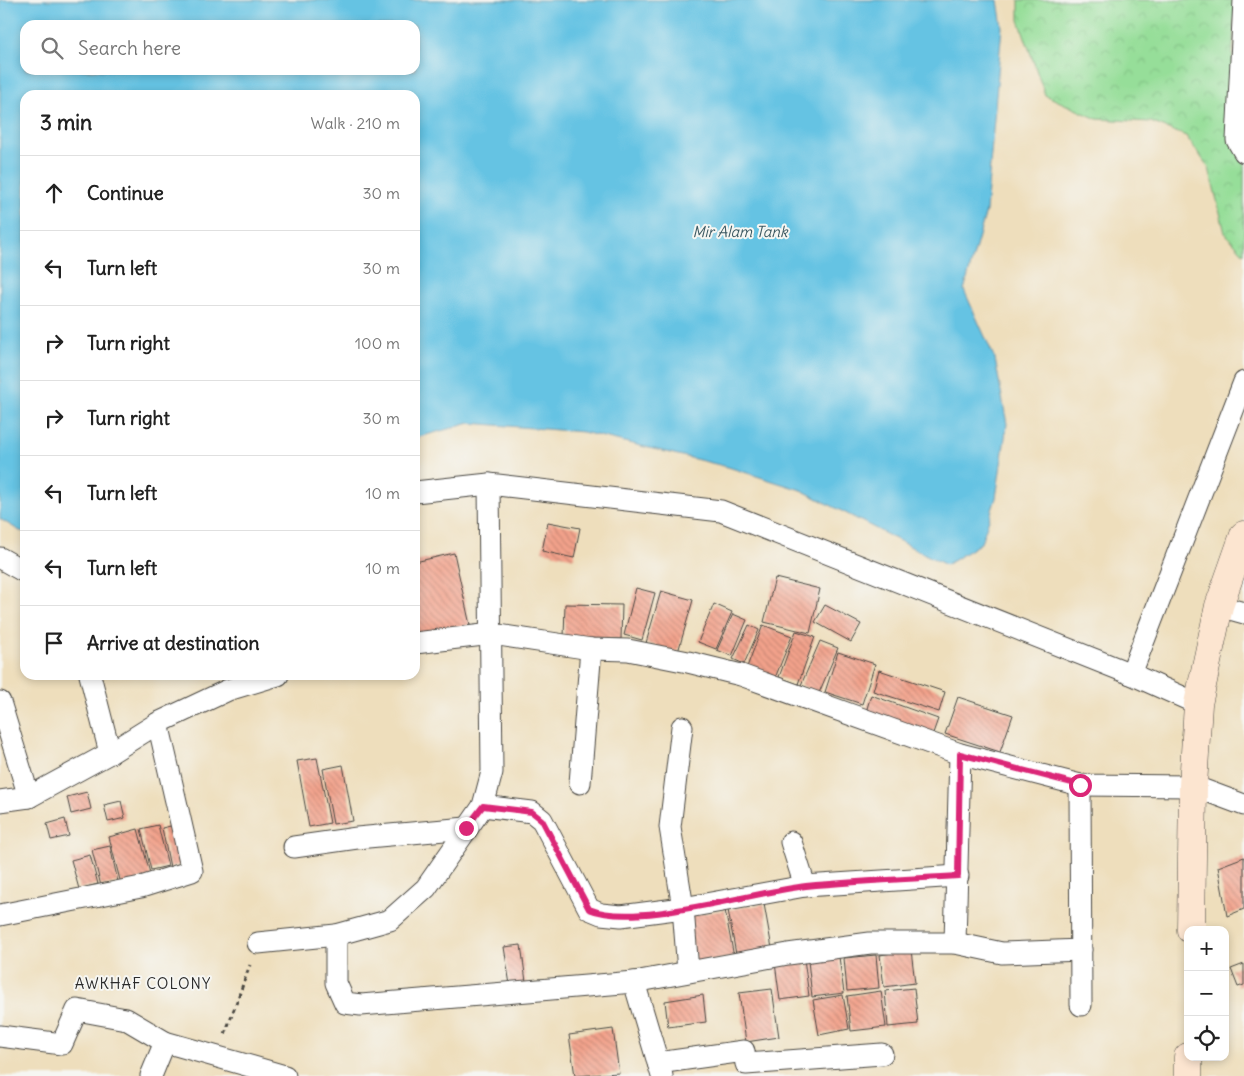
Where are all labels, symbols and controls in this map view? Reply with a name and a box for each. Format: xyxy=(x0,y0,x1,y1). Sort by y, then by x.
search box xyxy=(20,20,420,75)
icon: search xyxy=(38,34,66,62)
text: Search here xyxy=(78,36,181,60)
text: 3 min xyxy=(40,109,92,136)
text: Walk · 210 m xyxy=(310,113,400,133)
icon: ahead xyxy=(40,179,68,207)
text: Continue xyxy=(87,181,164,205)
text: 30 m xyxy=(363,183,400,203)
water label: Mir Alam Tank xyxy=(692,222,789,241)
icon: left xyxy=(40,254,68,282)
text: Turn left xyxy=(87,256,157,280)
text: 30 m xyxy=(363,258,400,278)
icon: right xyxy=(40,329,68,357)
text: Turn right xyxy=(87,331,170,355)
text: 100 m xyxy=(355,333,400,353)
icon: right xyxy=(40,404,68,432)
text: Turn right xyxy=(87,406,170,430)
text: 30 m xyxy=(363,408,400,428)
icon: left xyxy=(40,479,68,507)
text: Turn left xyxy=(87,481,157,505)
text: 10 m xyxy=(365,483,400,503)
icon: left xyxy=(40,554,68,582)
text: Turn left xyxy=(87,556,157,580)
text: 10 m xyxy=(365,558,400,578)
icon: arrive xyxy=(40,629,68,657)
text: Arrive at destination xyxy=(87,631,260,655)
route start xyxy=(1069,774,1092,797)
route end xyxy=(455,817,478,840)
map controls xyxy=(1184,926,1229,1061)
button: + xyxy=(1184,926,1229,971)
button: − xyxy=(1184,971,1229,1016)
district label: AWKHAF COLONY xyxy=(75,974,211,993)
button: locate xyxy=(1184,1016,1229,1061)

